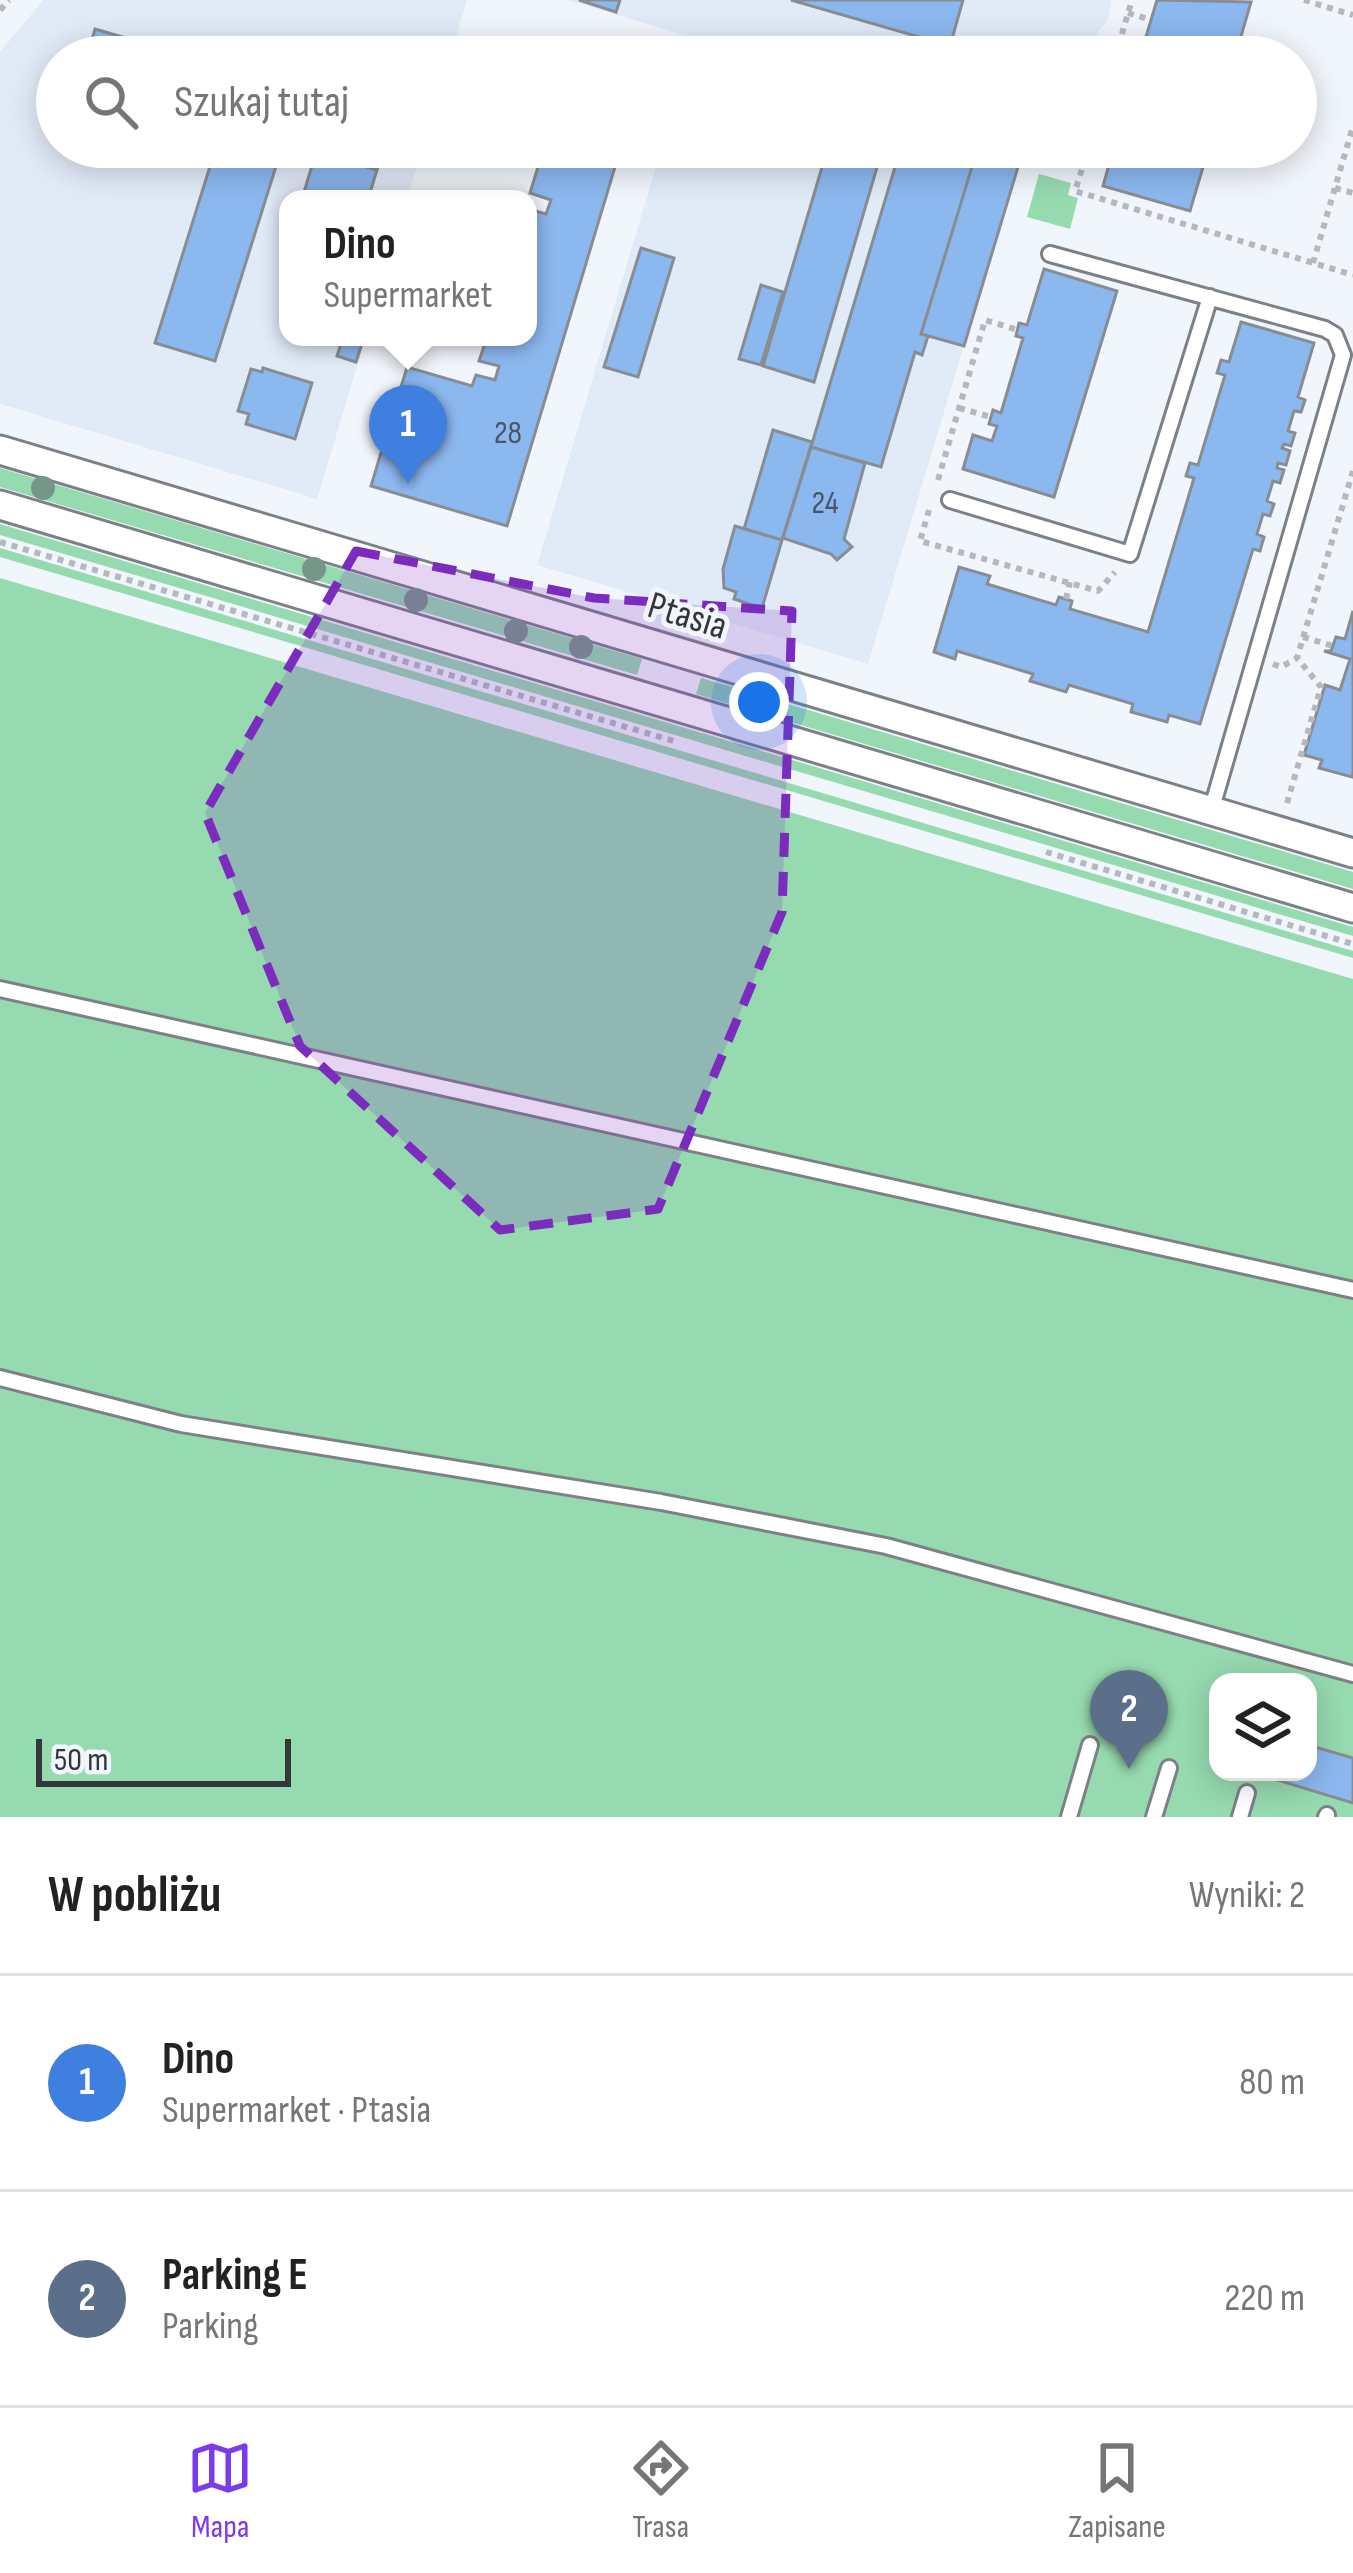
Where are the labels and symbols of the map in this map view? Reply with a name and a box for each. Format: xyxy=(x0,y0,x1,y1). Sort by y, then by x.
pin: 1 xyxy=(369,385,447,484)
house number: 28 xyxy=(494,413,522,453)
house number: 24 xyxy=(811,483,839,523)
street label: Ptasia xyxy=(642,582,733,651)
your location xyxy=(729,672,789,732)
pin: 2 xyxy=(1090,1670,1168,1769)
scale bar xyxy=(36,1733,291,1786)

